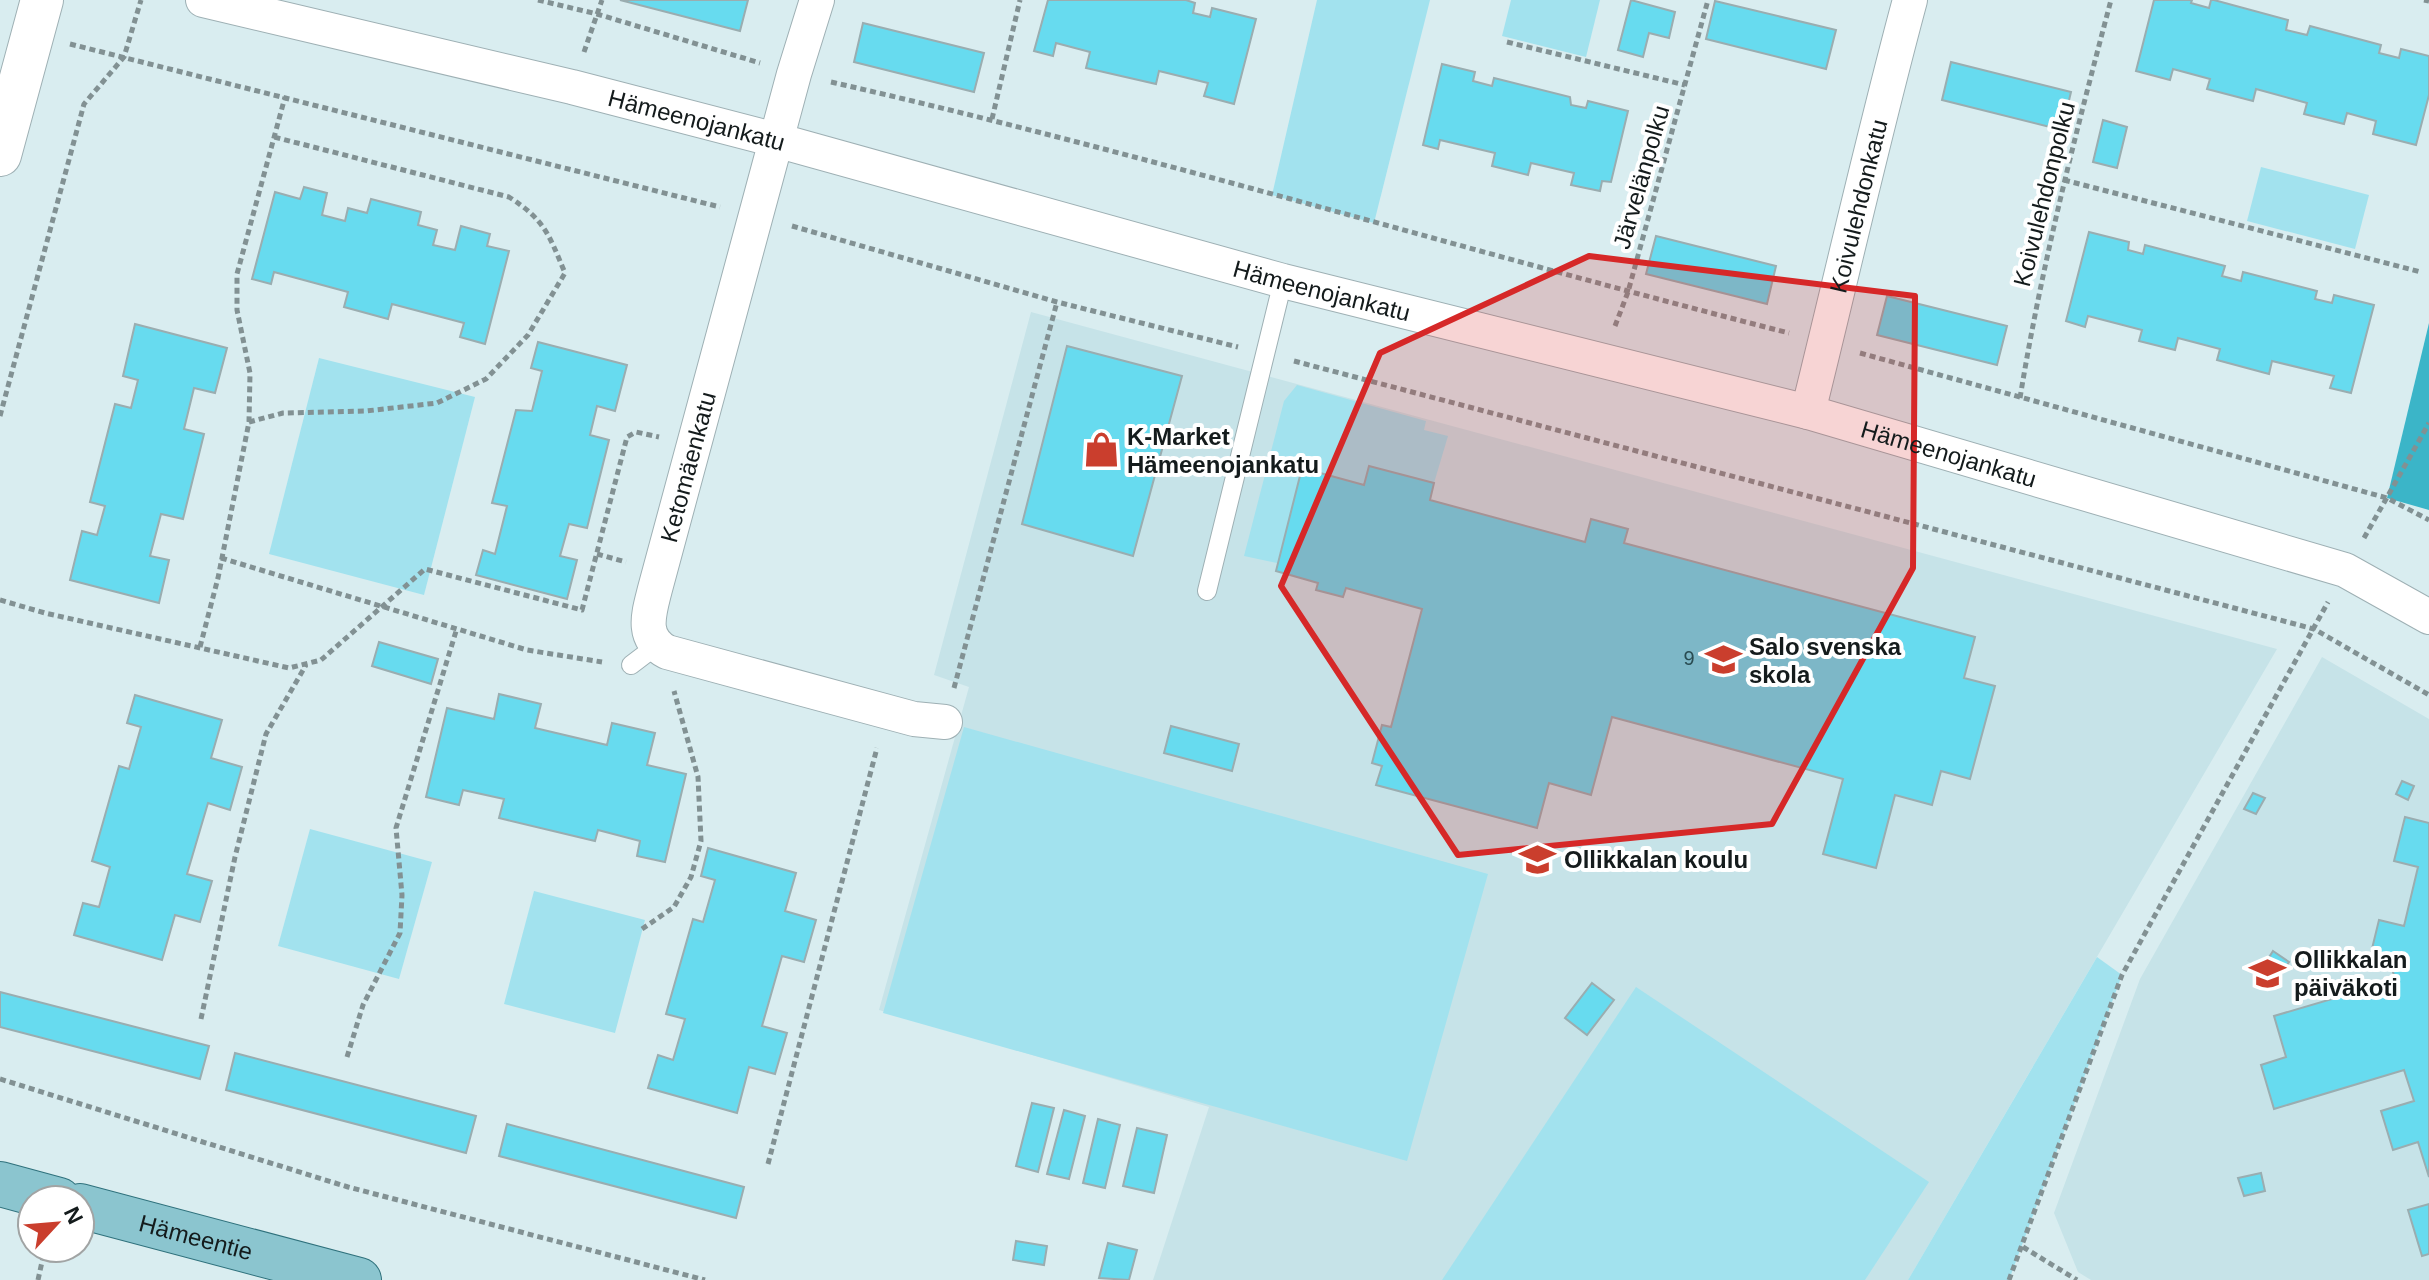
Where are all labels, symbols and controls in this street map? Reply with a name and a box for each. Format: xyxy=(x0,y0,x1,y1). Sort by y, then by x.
street label: Hämeenojankatu xyxy=(605,84,788,155)
street label: Koivulehdonpolku xyxy=(2008,99,2080,289)
street label: Järvelänpolku xyxy=(1608,102,1674,252)
street label: Koivulehdonkatu xyxy=(1824,116,1892,296)
street label: Hämeenojankatu xyxy=(1230,254,1413,326)
street label: Ketomäenkatu xyxy=(655,389,721,545)
street label: Hämeenojankatu xyxy=(1858,415,2040,492)
place label: K-Market Hämeenojankatu xyxy=(1127,423,1319,478)
shop icon: K-Market Hämeenojankatu xyxy=(1082,431,1120,469)
place label: Salo svenska skola xyxy=(1749,633,1902,688)
school or university icon: Salo svenska skola xyxy=(1704,641,1742,679)
house number: 9 xyxy=(1683,647,1695,669)
school or university icon: Ollikkalan koulu xyxy=(1519,840,1557,878)
place label: Ollikkalan koulu xyxy=(1564,846,1748,873)
place label: Ollikkalan päiväkoti xyxy=(2294,946,2407,1001)
school or university icon: Ollikkalan päiväkoti xyxy=(2249,954,2287,992)
north arrow xyxy=(16,1184,96,1264)
text: N xyxy=(59,1203,88,1228)
street label: Hämeentie xyxy=(136,1209,256,1265)

